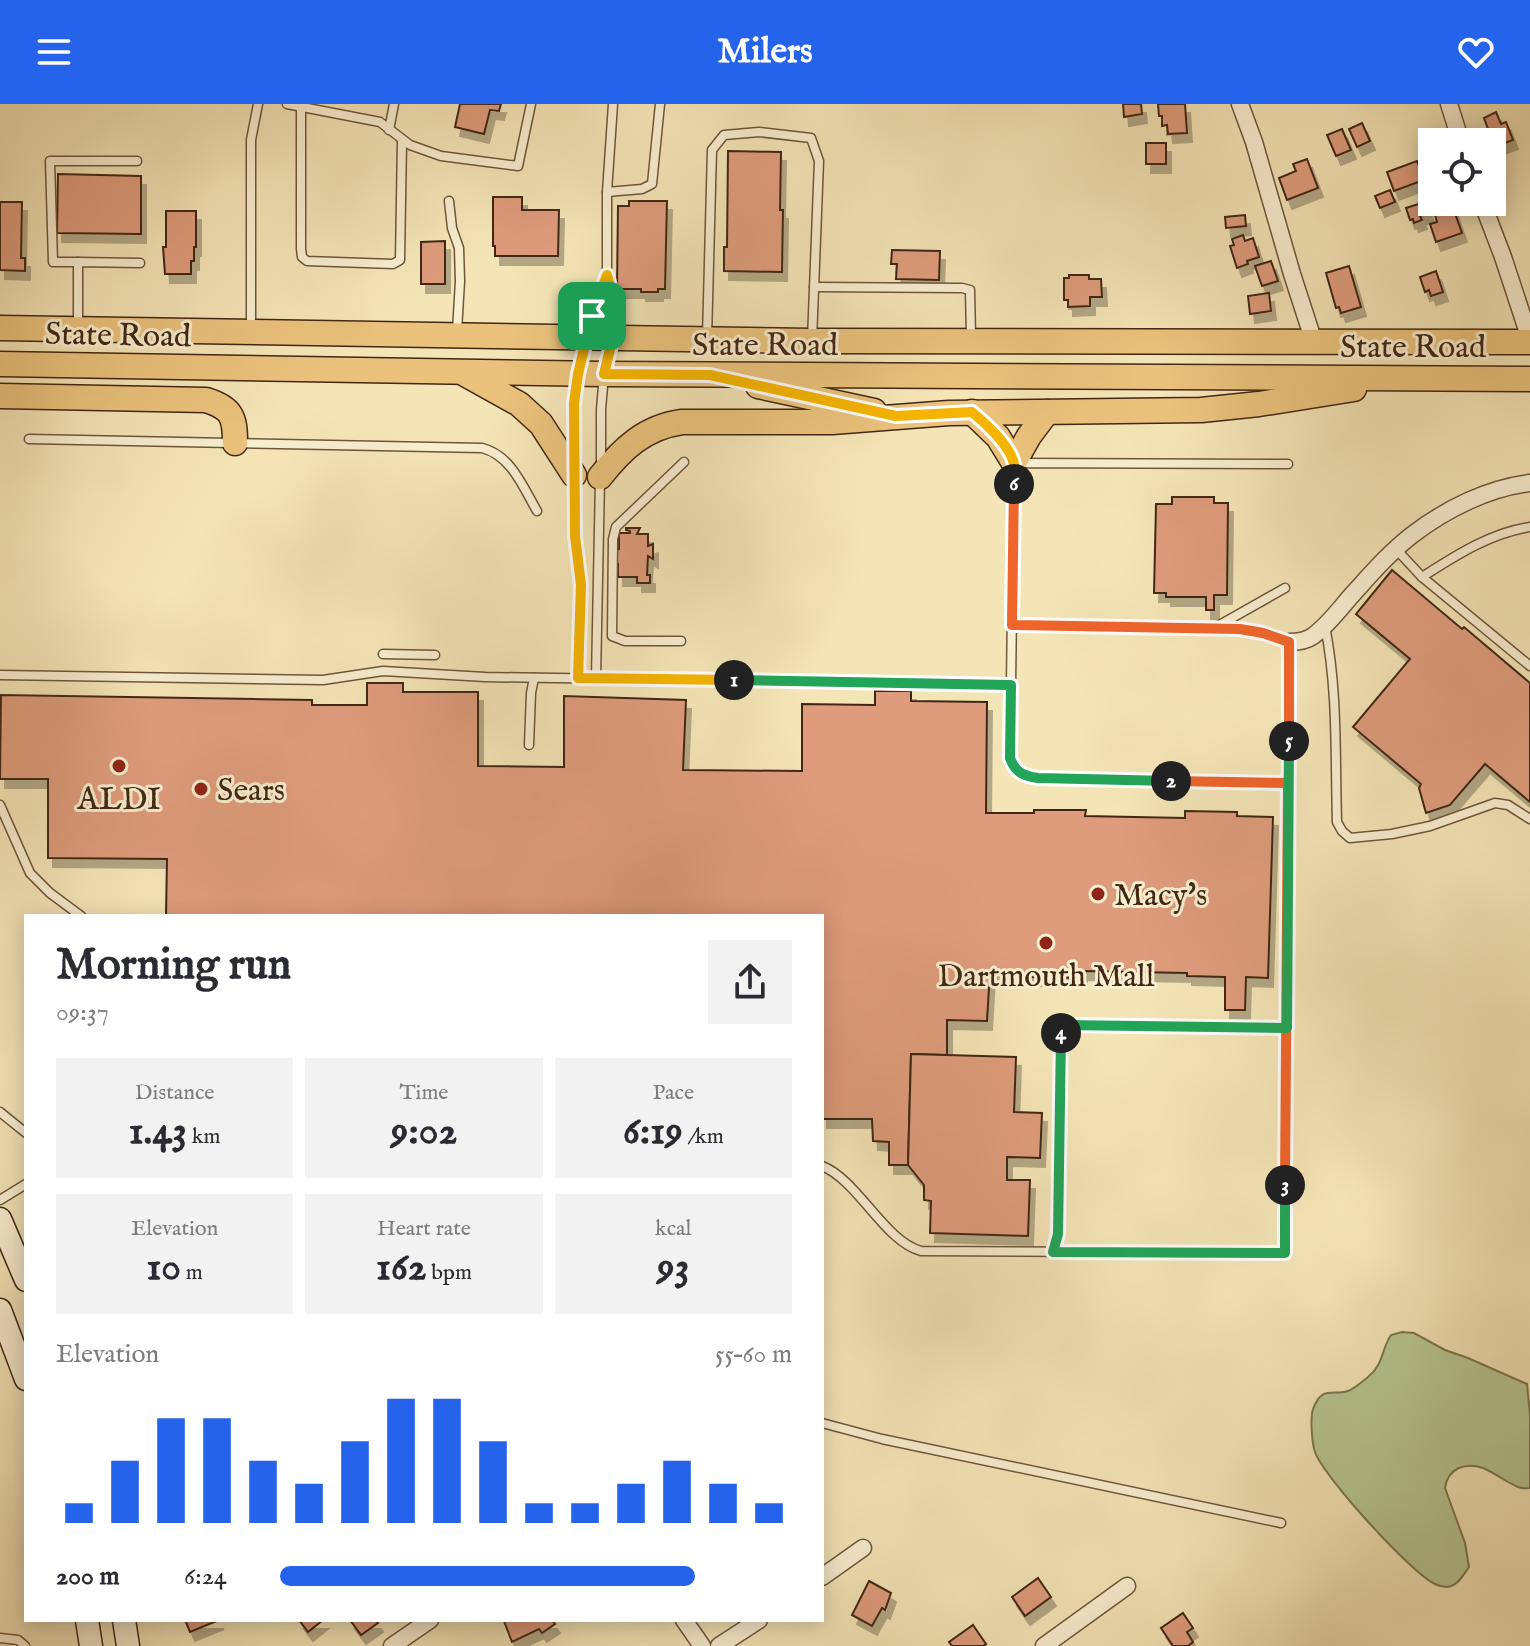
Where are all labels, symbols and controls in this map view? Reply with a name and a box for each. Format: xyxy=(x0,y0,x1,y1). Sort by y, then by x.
text: Milers xyxy=(717,29,813,75)
icon: menu xyxy=(32,30,76,74)
icon: heart xyxy=(1454,30,1498,74)
map controls xyxy=(1418,128,1506,216)
button: locate xyxy=(1418,128,1506,216)
pin xyxy=(558,282,626,350)
icon: arrive xyxy=(570,294,614,338)
street label: State Road xyxy=(45,315,192,358)
street label: State Road xyxy=(692,326,839,367)
street label: State Road xyxy=(1340,328,1487,369)
pin: 6 xyxy=(994,464,1034,504)
text: 6 xyxy=(1009,470,1019,498)
pin: 1 xyxy=(714,660,754,700)
text: 1 xyxy=(730,666,738,694)
pin: 5 xyxy=(1269,721,1309,761)
text: 5 xyxy=(1285,727,1293,755)
marker: ALDI xyxy=(110,757,128,775)
pin: 2 xyxy=(1151,761,1191,801)
text: 2 xyxy=(1166,767,1176,795)
place label: Sears xyxy=(217,771,285,812)
place label: ALDI xyxy=(76,780,161,821)
marker: Sears xyxy=(192,780,210,798)
place label: Macy's xyxy=(1114,876,1207,917)
marker: Macy's xyxy=(1089,885,1107,903)
marker: Dartmouth Mall xyxy=(1037,934,1055,952)
text: Morning run xyxy=(56,938,291,994)
button: share xyxy=(708,940,792,1024)
place label: Dartmouth Mall xyxy=(937,957,1155,998)
text: 09:37 xyxy=(56,996,109,1029)
pin: 4 xyxy=(1041,1013,1081,1053)
text: 4 xyxy=(1056,1019,1066,1047)
text: Distance xyxy=(135,1079,214,1107)
text: Time xyxy=(400,1079,448,1107)
text: Pace xyxy=(653,1079,694,1107)
text: 1.43 xyxy=(129,1107,187,1158)
text: 9:02 xyxy=(391,1107,457,1158)
text: 6:19 xyxy=(623,1107,683,1158)
text: km xyxy=(187,1123,221,1151)
text: /km xyxy=(683,1123,724,1151)
pin: 3 xyxy=(1265,1165,1305,1205)
text: 3 xyxy=(1281,1171,1289,1199)
text: Elevation xyxy=(131,1215,218,1243)
text: Heart rate xyxy=(377,1215,471,1243)
text: kcal xyxy=(655,1215,692,1243)
text: 10 xyxy=(147,1243,181,1294)
text: 162 xyxy=(376,1243,427,1294)
text: 93 xyxy=(657,1243,690,1294)
text: m xyxy=(181,1259,203,1287)
text: bpm xyxy=(427,1259,472,1287)
text: Elevation xyxy=(56,1338,159,1371)
text: 55–60 m xyxy=(715,1338,792,1371)
text: 200 m xyxy=(56,1560,120,1593)
text: 6:24 xyxy=(184,1560,227,1593)

